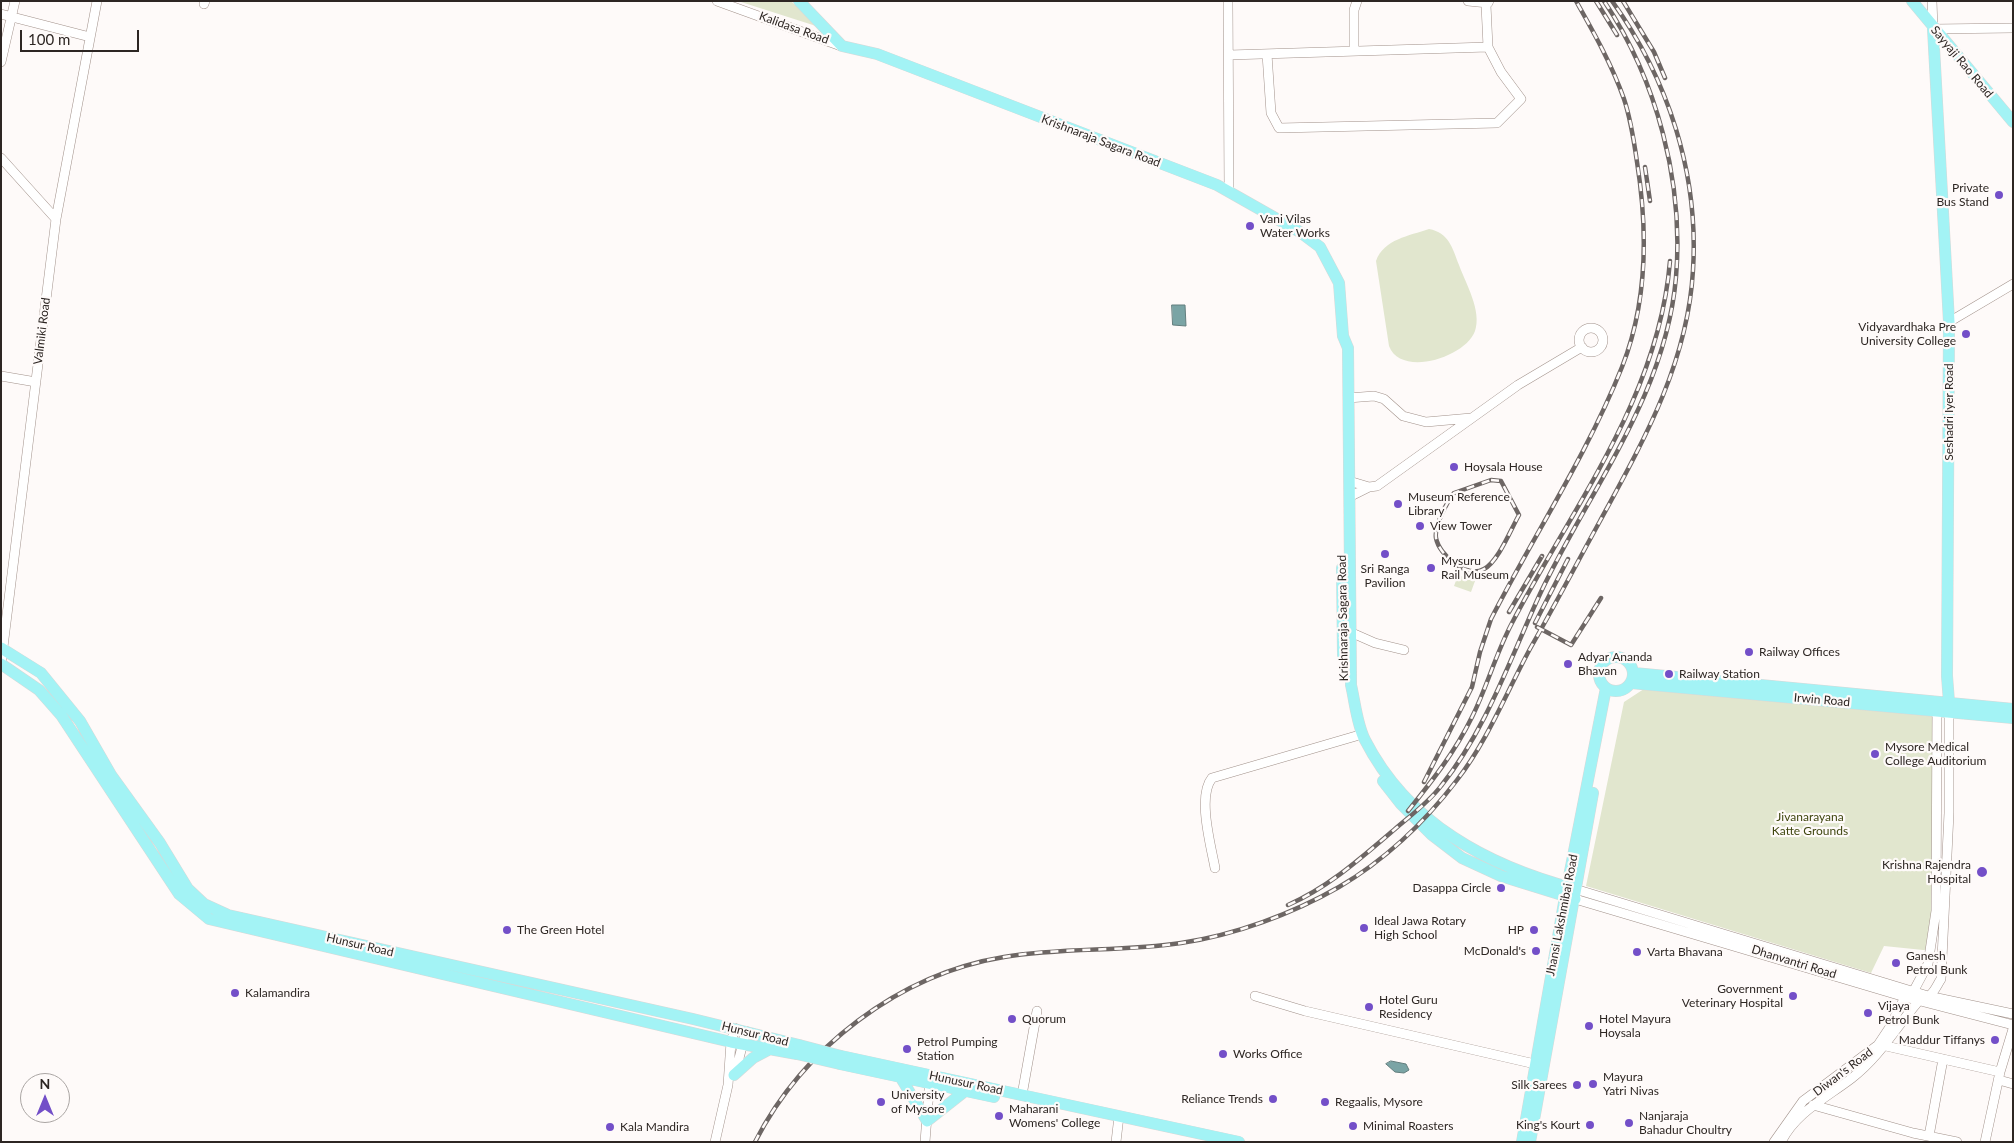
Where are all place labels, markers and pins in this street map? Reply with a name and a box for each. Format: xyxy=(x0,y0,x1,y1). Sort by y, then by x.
place label: Private Bus Stand xyxy=(1936,181,1989,209)
marker: Private Bus Stand xyxy=(1993,189,2005,201)
place label: Vani Vilas Water Works xyxy=(1260,212,1330,240)
marker: Vani Vilas Water Works xyxy=(1244,220,1256,232)
place label: Vidyavardhaka Pre University College xyxy=(1858,320,1956,348)
marker: Vidyavardhaka Pre University College xyxy=(1960,328,1972,340)
place label: Hoysala House xyxy=(1464,460,1543,474)
marker: Hoysala House xyxy=(1448,461,1460,473)
place label: Museum Reference Library xyxy=(1408,490,1510,518)
marker: Museum Reference Library xyxy=(1392,498,1404,510)
place label: View Tower xyxy=(1430,519,1492,533)
marker: View Tower xyxy=(1414,520,1426,532)
marker: Sri Ranga Pavilion xyxy=(1379,548,1391,560)
place label: Mysuru Rail Museum xyxy=(1441,554,1509,582)
place label: Sri Ranga Pavilion xyxy=(1361,562,1409,590)
marker: Mysuru Rail Museum xyxy=(1425,562,1437,574)
place label: Railway Offices xyxy=(1759,645,1840,659)
marker: Railway Offices xyxy=(1743,646,1755,658)
place label: Adyar Ananda Bhavan xyxy=(1578,650,1652,678)
marker: Adyar Ananda Bhavan xyxy=(1562,658,1574,670)
place label: Railway Station xyxy=(1679,667,1760,681)
marker: Railway Station xyxy=(1663,668,1675,680)
place label: Mysore Medical College Auditorium xyxy=(1885,740,1986,768)
marker: Mysore Medical College Auditorium xyxy=(1869,748,1881,760)
place label: Krishna Rajendra Hospital xyxy=(1882,858,1971,886)
marker: Krishna Rajendra Hospital xyxy=(1975,865,1989,879)
place label: Dasappa Circle xyxy=(1413,881,1491,895)
marker: Dasappa Circle xyxy=(1495,882,1507,894)
place label: Ideal Jawa Rotary High School xyxy=(1374,914,1466,942)
marker: Ideal Jawa Rotary High School xyxy=(1358,922,1370,934)
place label: The Green Hotel xyxy=(517,923,604,937)
place label: HP xyxy=(1508,923,1524,937)
marker: The Green Hotel xyxy=(501,924,513,936)
marker: HP xyxy=(1528,924,1540,936)
place label: McDonald's xyxy=(1464,944,1526,958)
marker: McDonald's xyxy=(1530,945,1542,957)
place label: Varta Bhavana xyxy=(1647,945,1723,959)
marker: Varta Bhavana xyxy=(1631,946,1643,958)
place label: Ganesh Petrol Bunk xyxy=(1906,949,1967,977)
marker: Ganesh Petrol Bunk xyxy=(1890,957,1902,969)
place label: Government Veterinary Hospital xyxy=(1682,982,1783,1010)
place label: Kalamandira xyxy=(245,986,310,1000)
marker: Kalamandira xyxy=(229,987,241,999)
marker: Government Veterinary Hospital xyxy=(1787,990,1799,1002)
place label: Hotel Guru Residency xyxy=(1379,993,1438,1021)
place label: Vijaya Petrol Bunk xyxy=(1878,999,1939,1027)
marker: Hotel Guru Residency xyxy=(1363,1001,1375,1013)
marker: Vijaya Petrol Bunk xyxy=(1862,1007,1874,1019)
place label: Quorum xyxy=(1022,1012,1066,1026)
place label: Hotel Mayura Hoysala xyxy=(1599,1012,1671,1040)
marker: Quorum xyxy=(1006,1013,1018,1025)
marker: Hotel Mayura Hoysala xyxy=(1583,1020,1595,1032)
place label: Maddur Tiffanys xyxy=(1899,1033,1985,1047)
marker: Maddur Tiffanys xyxy=(1989,1034,2001,1046)
place label: Petrol Pumping Station xyxy=(917,1035,998,1063)
marker: Petrol Pumping Station xyxy=(901,1043,913,1055)
place label: Works Office xyxy=(1233,1047,1302,1061)
marker: Works Office xyxy=(1217,1048,1229,1060)
place label: Mayura Yatri Nivas xyxy=(1603,1070,1659,1098)
place label: Silk Sarees xyxy=(1511,1078,1567,1092)
marker: Mayura Yatri Nivas xyxy=(1587,1078,1599,1090)
marker: Silk Sarees xyxy=(1571,1079,1583,1091)
place label: University of Mysore xyxy=(891,1088,944,1116)
place label: Reliance Trends xyxy=(1181,1092,1263,1106)
marker: Reliance Trends xyxy=(1267,1093,1279,1105)
place label: Regaalis, Mysore xyxy=(1335,1095,1423,1109)
marker: University of Mysore xyxy=(875,1096,887,1108)
marker: Regaalis, Mysore xyxy=(1319,1096,1331,1108)
place label: Maharani Womens' College xyxy=(1009,1102,1100,1130)
place label: Nanjaraja Bahadur Choultry xyxy=(1639,1109,1732,1137)
marker: Maharani Womens' College xyxy=(993,1110,1005,1122)
marker: Nanjaraja Bahadur Choultry xyxy=(1623,1117,1635,1129)
place label: King's Kourt xyxy=(1516,1118,1580,1132)
place label: Minimal Roasters xyxy=(1363,1119,1453,1133)
marker: King's Kourt xyxy=(1584,1119,1596,1131)
place label: Kala Mandira xyxy=(620,1120,689,1134)
marker: Minimal Roasters xyxy=(1347,1120,1359,1132)
marker: Kala Mandira xyxy=(604,1121,616,1133)

